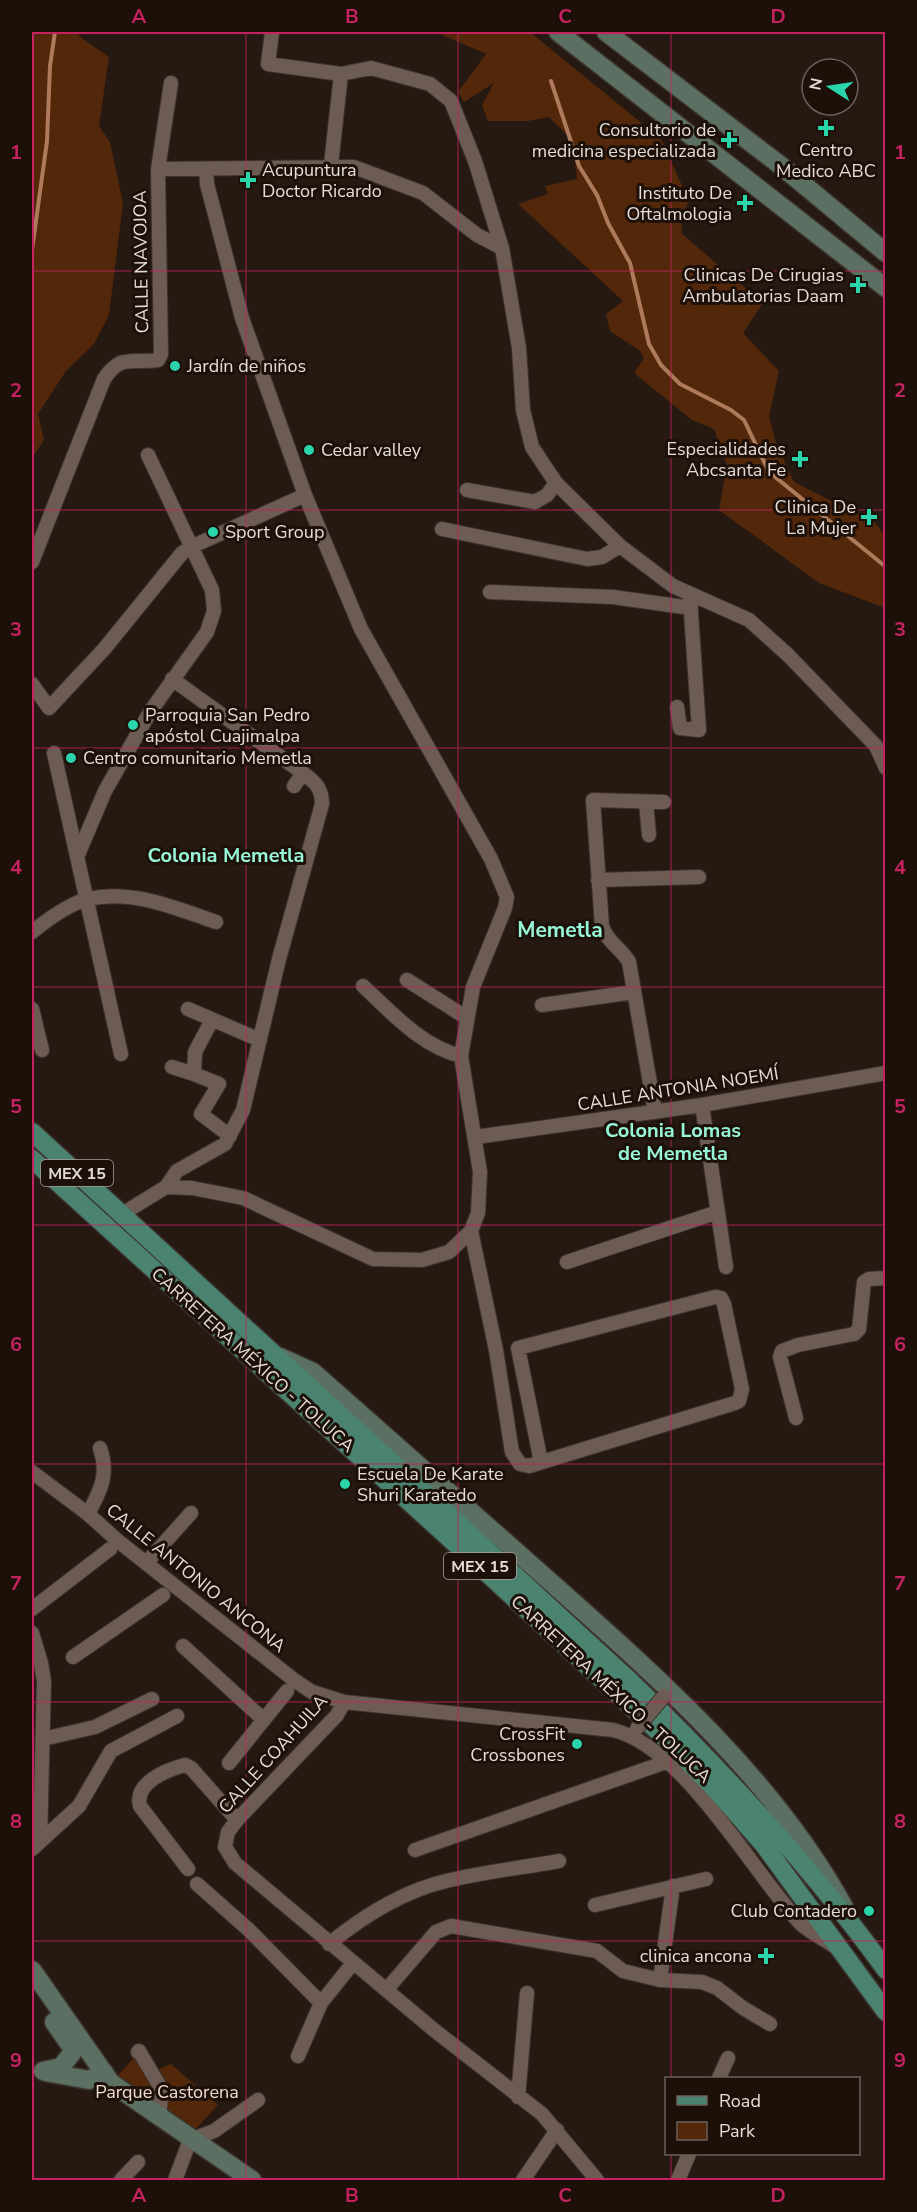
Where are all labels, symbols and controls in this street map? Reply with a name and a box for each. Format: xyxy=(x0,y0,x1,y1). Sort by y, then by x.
text: A xyxy=(132,3,147,30)
text: B xyxy=(345,3,359,30)
text: C xyxy=(558,3,572,30)
text: D xyxy=(770,3,786,30)
north arrow xyxy=(800,57,860,117)
text: N xyxy=(804,76,828,92)
place label: Consultorio de medicina especializada xyxy=(532,118,716,163)
marker: Centro Medico ABC xyxy=(817,119,835,137)
marker: Consultorio de medicina especializada xyxy=(720,131,738,149)
place label: Centro Medico ABC xyxy=(776,138,876,183)
text: 1 xyxy=(10,139,22,166)
text: 1 xyxy=(894,139,906,166)
place label: Acupuntura Doctor Ricardo xyxy=(262,158,382,203)
marker: Acupuntura Doctor Ricardo xyxy=(239,171,257,189)
place label: Instituto De Oftalmologia xyxy=(627,181,732,226)
street label: CALLE NAVOJOA xyxy=(128,190,154,334)
marker: Instituto De Oftalmologia xyxy=(736,194,754,212)
place label: Clinicas De Cirugias Ambulatorias Daam xyxy=(683,263,844,308)
marker: Clinicas De Cirugias Ambulatorias Daam xyxy=(849,276,867,294)
place label: Jardín de niños xyxy=(186,354,306,378)
marker: Jardín de niños xyxy=(168,359,182,373)
text: 2 xyxy=(10,377,22,404)
text: 2 xyxy=(894,377,906,404)
place label: Especialidades Abcsanta Fe xyxy=(667,437,786,482)
place label: Cedar valley xyxy=(321,438,422,462)
marker: Cedar valley xyxy=(302,443,316,457)
marker: Especialidades Abcsanta Fe xyxy=(791,450,809,468)
place label: Clinica De La Mujer xyxy=(775,495,857,540)
marker: Clinica De La Mujer xyxy=(860,508,878,526)
place label: Sport Group xyxy=(225,520,324,544)
marker: Sport Group xyxy=(206,525,220,539)
text: 3 xyxy=(10,616,22,643)
text: 3 xyxy=(894,616,906,643)
place label: Parroquia San Pedro apóstol Cuajimalpa xyxy=(145,703,310,748)
marker: Parroquia San Pedro apóstol Cuajimalpa xyxy=(126,718,140,732)
place label: Centro comunitario Memetla xyxy=(83,746,312,770)
marker: Centro comunitario Memetla xyxy=(64,751,78,765)
district label: Colonia Memetla xyxy=(148,842,304,869)
text: 4 xyxy=(10,854,22,881)
text: 4 xyxy=(894,854,906,881)
district label: Memetla xyxy=(517,916,603,944)
street label: CALLE ANTONIA NOEMÍ xyxy=(576,1061,782,1117)
text: 5 xyxy=(10,1093,22,1120)
text: 5 xyxy=(894,1093,906,1120)
district label: Colonia Lomas de Memetla xyxy=(605,1117,741,1167)
road number: MEX 15 xyxy=(41,1160,113,1186)
street label: CARRETERA MÉXICO - TOLUCA xyxy=(146,1262,360,1458)
text: 6 xyxy=(10,1331,22,1358)
text: 6 xyxy=(894,1331,906,1358)
place label: Escuela De Karate Shuri Karatedo xyxy=(357,1462,504,1507)
marker: Escuela De Karate Shuri Karatedo xyxy=(338,1477,352,1491)
street label: CALLE ANTONIO ANCONA xyxy=(101,1498,291,1658)
road number: MEX 15 xyxy=(444,1553,516,1579)
text: 7 xyxy=(10,1570,22,1597)
text: 7 xyxy=(894,1570,906,1597)
street label: CARRETERA MÉXICO - TOLUCA xyxy=(506,1590,716,1788)
street label: CALLE COAHUILA xyxy=(213,1690,333,1818)
place label: CrossFit Crossbones xyxy=(470,1722,566,1767)
marker: CrossFit Crossbones xyxy=(570,1737,584,1751)
text: 8 xyxy=(10,1808,22,1835)
text: 8 xyxy=(894,1808,906,1835)
place label: Club Contadero xyxy=(730,1899,857,1923)
marker: Club Contadero xyxy=(862,1904,876,1918)
place label: clinica ancona xyxy=(640,1944,752,1968)
marker: clinica ancona xyxy=(757,1947,775,1965)
text: 9 xyxy=(10,2047,22,2074)
text: 9 xyxy=(894,2047,906,2074)
legend xyxy=(665,2077,860,2155)
park label: Parque Castorena xyxy=(95,2080,239,2104)
text: Road xyxy=(719,2089,761,2113)
text: Park xyxy=(719,2119,756,2143)
text: A xyxy=(132,2182,147,2209)
text: B xyxy=(345,2182,359,2209)
text: C xyxy=(558,2182,572,2209)
text: D xyxy=(770,2182,786,2209)

